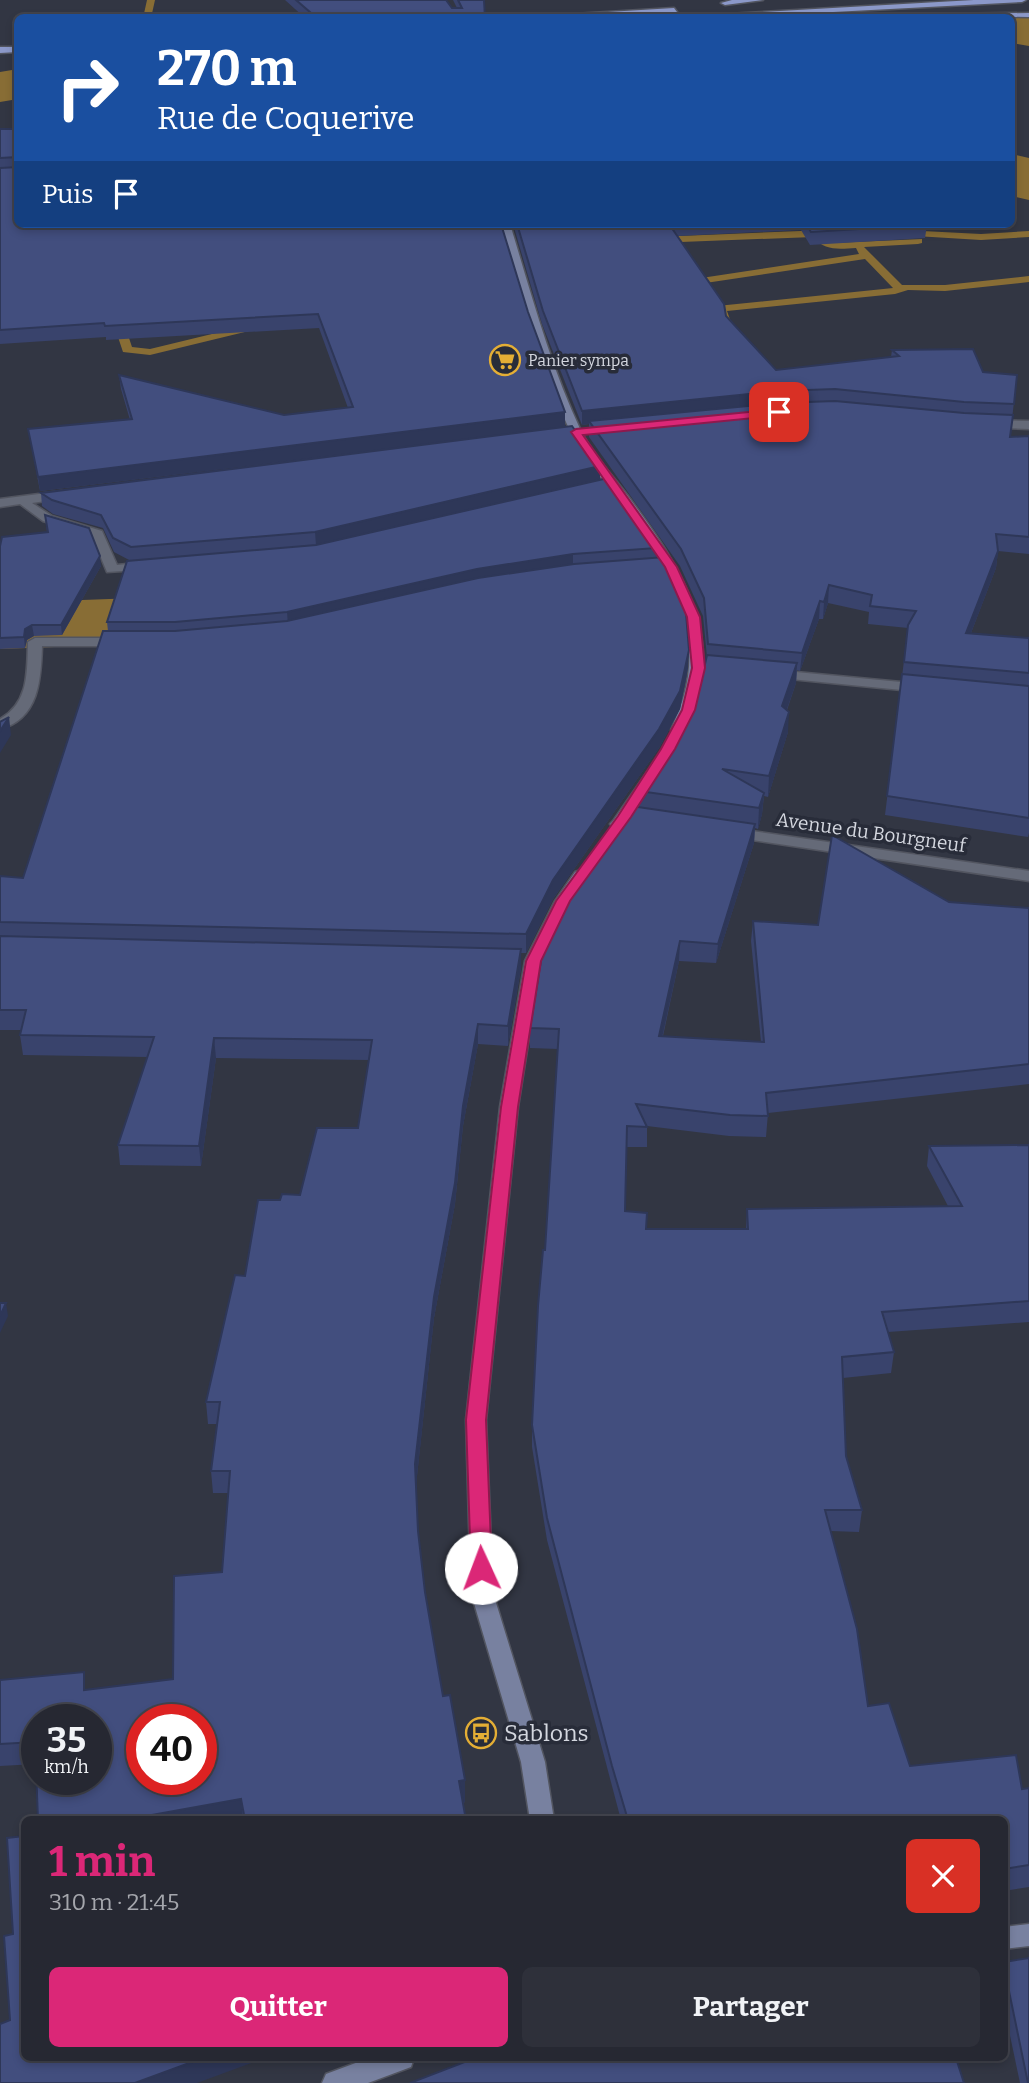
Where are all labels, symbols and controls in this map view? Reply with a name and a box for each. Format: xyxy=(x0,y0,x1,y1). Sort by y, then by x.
text: 270 m xyxy=(157,39,297,98)
icon: right xyxy=(42,42,133,133)
text: Rue de Coquerive xyxy=(157,99,415,137)
icon: arrive xyxy=(107,175,145,213)
text: Puis xyxy=(42,179,93,210)
supermarket icon: Panier sympa xyxy=(488,343,522,377)
place label: Panier sympa xyxy=(528,351,629,370)
pin xyxy=(749,382,809,442)
icon: arrive xyxy=(760,393,798,431)
street label: Avenue du Bourgneuf xyxy=(775,808,969,857)
position arrow xyxy=(444,1531,518,1605)
speed limit sign: 40 xyxy=(126,1704,217,1795)
bus stop icon: Sablons xyxy=(464,1716,498,1750)
text: 35 xyxy=(47,1719,86,1761)
place label: Sablons xyxy=(504,1719,589,1747)
text: km/h xyxy=(44,1756,89,1778)
text: 1 min xyxy=(49,1837,155,1887)
button: close xyxy=(906,1839,980,1913)
text: 310 m · 21:45 xyxy=(49,1888,179,1916)
button: Quitter xyxy=(49,1967,508,2047)
button: Partager xyxy=(522,1967,980,2047)

